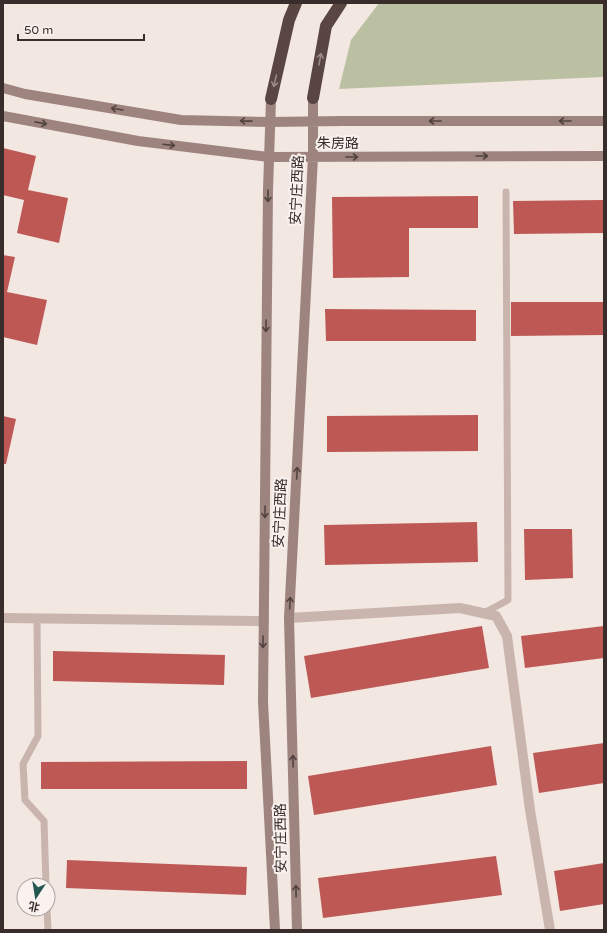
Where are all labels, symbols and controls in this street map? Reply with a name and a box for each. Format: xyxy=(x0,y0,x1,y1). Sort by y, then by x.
scale bar xyxy=(18,16,144,42)
text: 50 m xyxy=(24,23,53,37)
one-way arrow xyxy=(316,53,324,66)
one-way arrow xyxy=(271,74,279,87)
one-way arrow xyxy=(111,105,124,113)
one-way arrow xyxy=(429,117,442,125)
one-way arrow xyxy=(559,117,572,125)
one-way arrow xyxy=(240,118,253,125)
one-way arrow xyxy=(34,119,47,127)
street label: 朱房路 xyxy=(317,135,359,152)
one-way arrow xyxy=(162,141,175,149)
one-way arrow xyxy=(475,152,488,160)
one-way arrow xyxy=(345,153,358,161)
street label: 安宁庄西路 xyxy=(287,155,307,225)
one-way arrow xyxy=(264,189,271,202)
one-way arrow xyxy=(262,319,270,332)
one-way arrow xyxy=(293,467,300,480)
street label: 安宁庄西路 xyxy=(270,478,290,548)
one-way arrow xyxy=(261,505,269,518)
one-way arrow xyxy=(286,597,294,610)
one-way arrow xyxy=(259,635,267,648)
one-way arrow xyxy=(289,755,297,768)
street label: 安宁庄西路 xyxy=(272,803,290,873)
north arrow xyxy=(16,877,56,917)
one-way arrow xyxy=(292,885,300,898)
text: 北 xyxy=(27,899,41,914)

